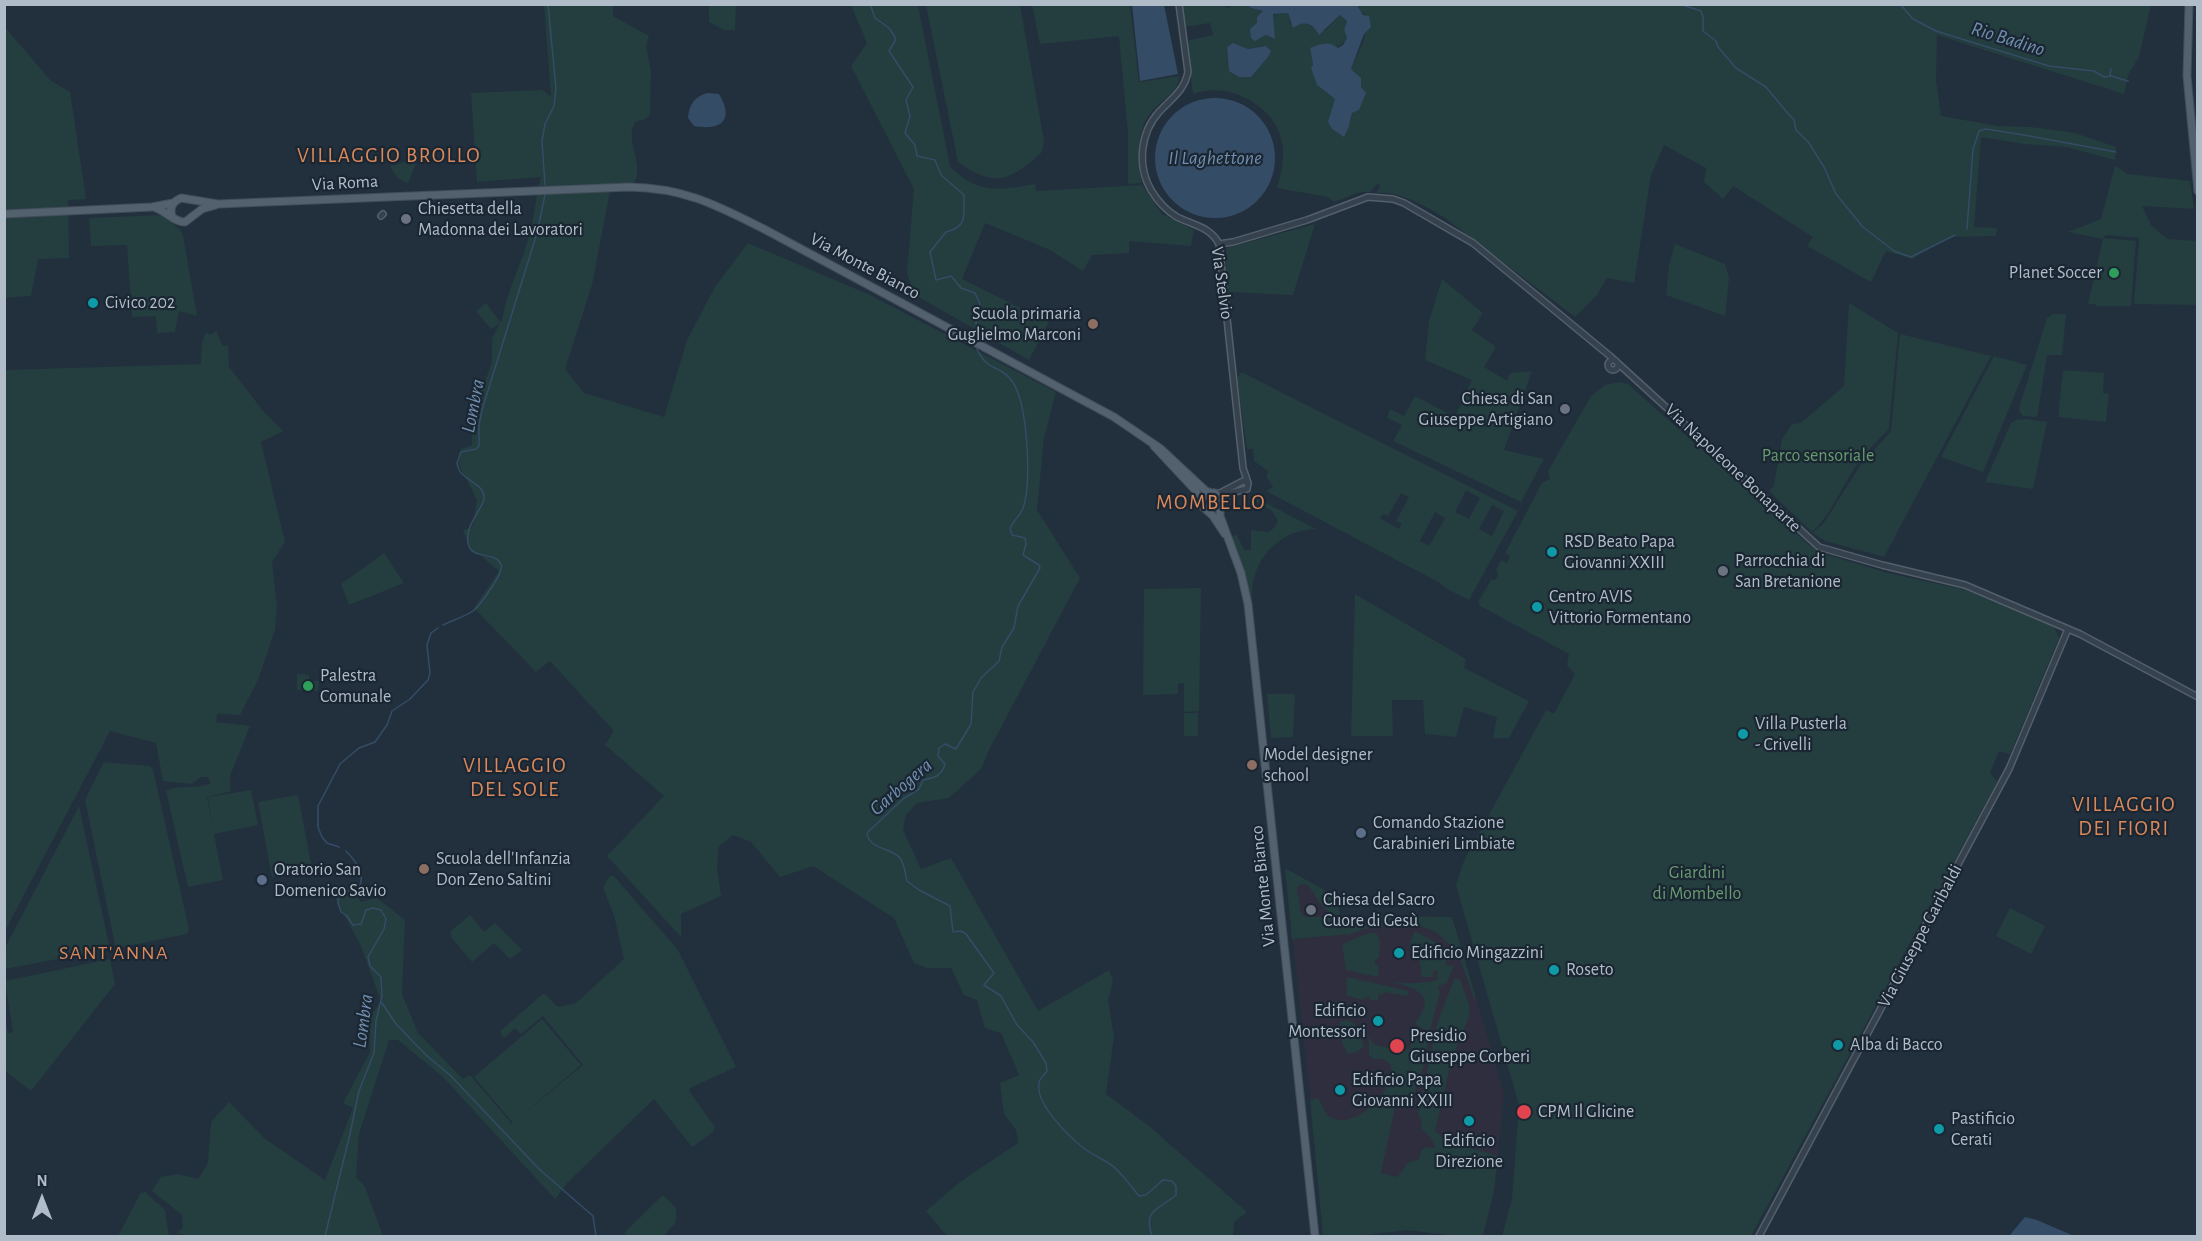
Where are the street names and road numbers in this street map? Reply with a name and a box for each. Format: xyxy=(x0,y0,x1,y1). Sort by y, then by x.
street label: Via Roma xyxy=(311,170,379,196)
street label: Via Monte Bianco xyxy=(806,228,924,304)
street label: Via Stelvio xyxy=(1206,245,1238,321)
street label: Via Napoleone Bonaparte xyxy=(1660,399,1806,537)
street label: Via Monte Bianco xyxy=(1246,824,1280,948)
street label: Via Giuseppe Garibaldi xyxy=(1873,861,1967,1011)

